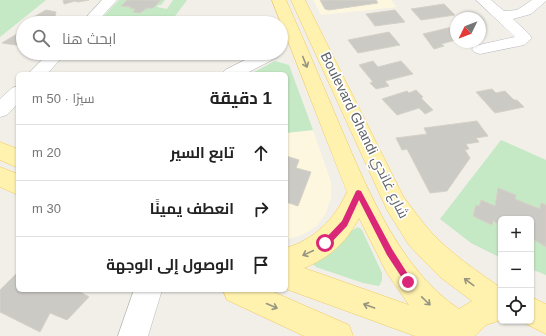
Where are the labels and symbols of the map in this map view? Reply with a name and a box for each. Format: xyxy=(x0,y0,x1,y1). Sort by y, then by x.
north arrow xyxy=(450,12,486,48)
street label: Boulevard Ghandi شارع غاندي xyxy=(314,49,412,223)
one-way arrow xyxy=(301,55,309,67)
route start xyxy=(316,234,334,252)
one-way arrow xyxy=(302,250,314,257)
route end xyxy=(399,273,417,291)
one-way arrow xyxy=(464,278,475,287)
one-way arrow xyxy=(421,296,431,306)
one-way arrow xyxy=(364,301,376,309)
one-way arrow xyxy=(266,303,278,310)

